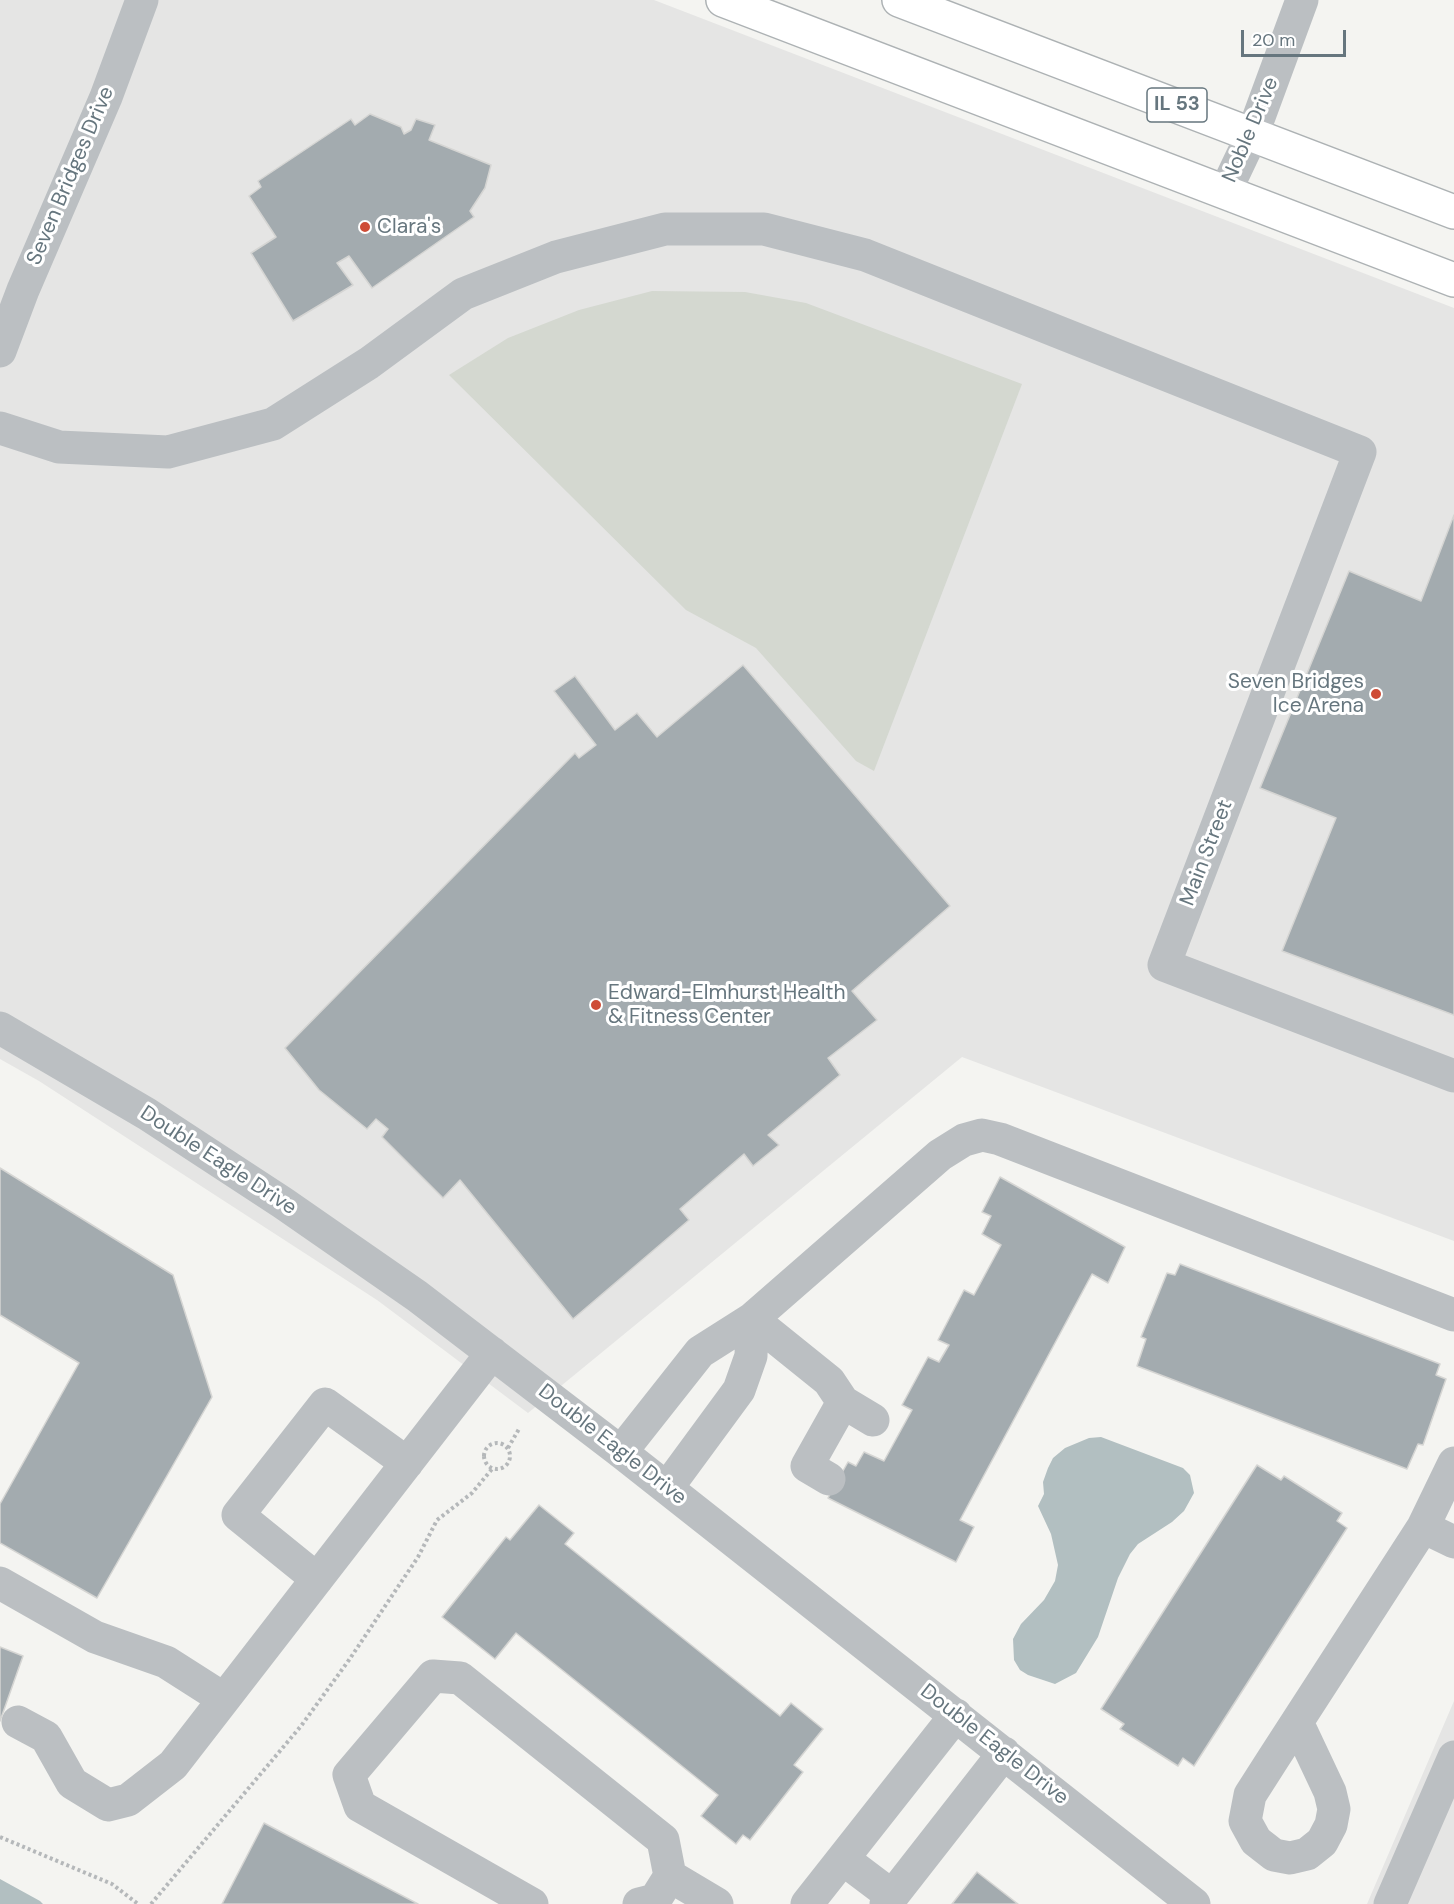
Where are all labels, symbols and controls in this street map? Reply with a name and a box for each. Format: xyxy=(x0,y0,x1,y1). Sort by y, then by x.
scale bar xyxy=(1244,18,1349,56)
text: 20 m xyxy=(1252,28,1295,52)
street label: Noble Drive xyxy=(1218,74,1284,186)
street label: Seven Bridges Drive xyxy=(22,83,120,269)
road number: IL 53 xyxy=(1147,88,1207,122)
place label: Clara's xyxy=(377,214,441,240)
marker: Clara's xyxy=(358,220,372,234)
place label: Seven Bridges Ice Arena xyxy=(1228,669,1364,719)
marker: Seven Bridges Ice Arena xyxy=(1369,687,1383,701)
street label: Main Street xyxy=(1175,797,1239,909)
place label: Edward-Elmhurst Health & Fitness Center xyxy=(608,980,846,1030)
marker: Edward-Elmhurst Health & Fitness Center xyxy=(589,998,603,1012)
street label: Double Eagle Drive xyxy=(135,1101,301,1221)
street label: Double Eagle Drive xyxy=(533,1379,691,1511)
street label: Double Eagle Drive xyxy=(915,1679,1073,1811)

